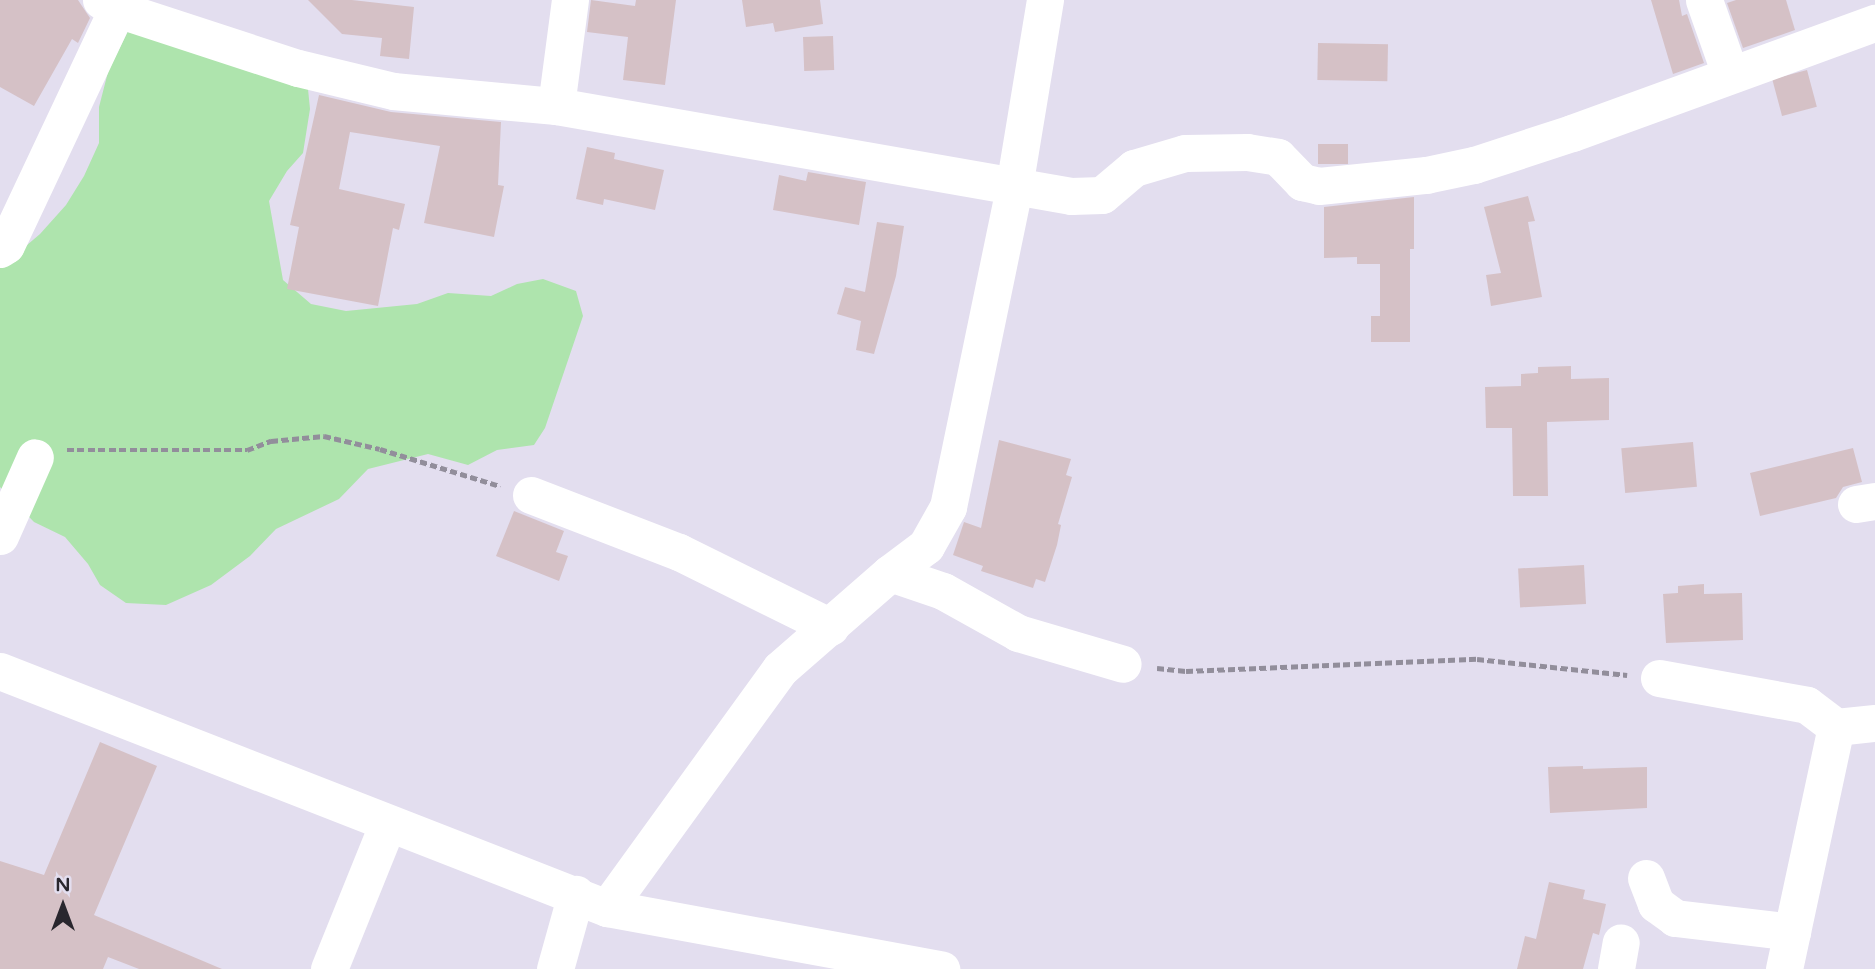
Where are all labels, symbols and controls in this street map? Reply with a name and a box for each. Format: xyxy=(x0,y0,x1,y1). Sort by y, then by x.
north arrow xyxy=(28,871,98,941)
text: N xyxy=(55,874,71,896)

